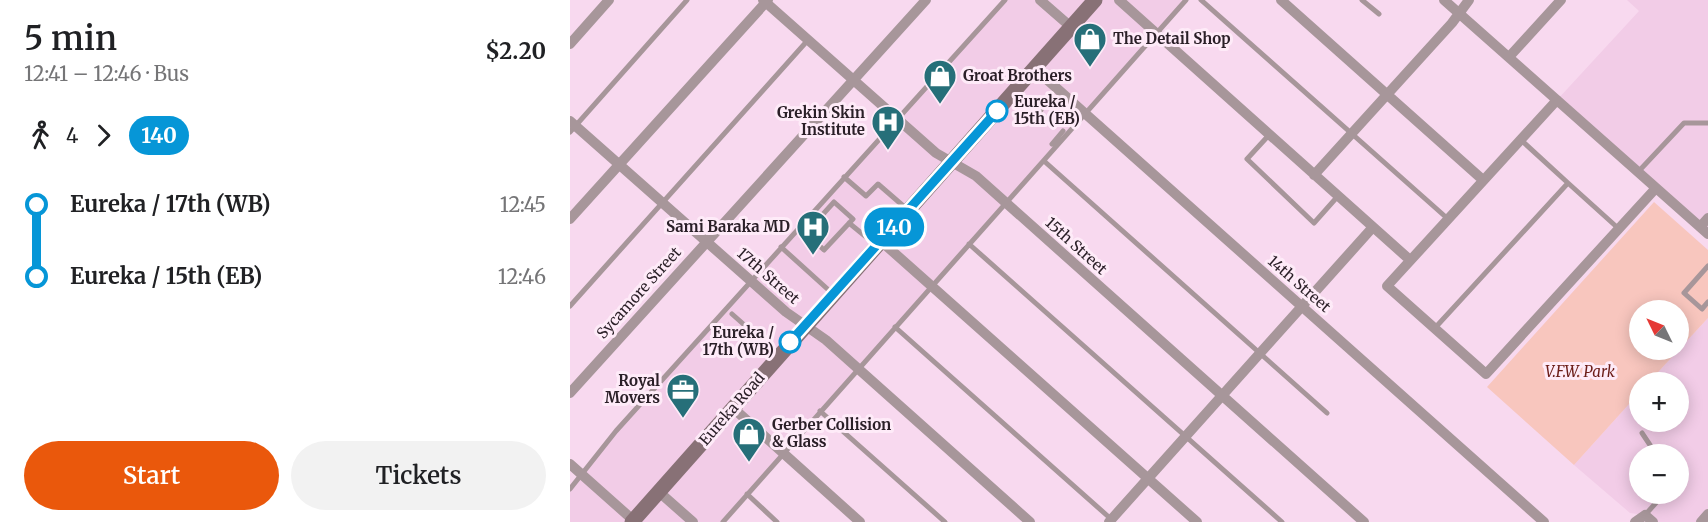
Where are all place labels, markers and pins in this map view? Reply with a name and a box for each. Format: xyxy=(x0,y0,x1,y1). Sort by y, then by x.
shop icon: The Detail Shop xyxy=(1072,21,1108,68)
place label: The Detail Shop xyxy=(1113,29,1231,48)
shop icon: Groat Brothers xyxy=(922,58,958,105)
place label: Groat Brothers xyxy=(963,66,1072,85)
place label: Eureka / 15th (EB) xyxy=(1014,92,1080,128)
marker: Eureka / 15th (EB) xyxy=(986,100,1008,122)
place label: Grekin Skin Institute xyxy=(777,103,865,139)
hospital icon: Grekin Skin Institute xyxy=(870,104,906,151)
hospital icon: Sami Baraka MD xyxy=(795,209,831,256)
place label: Sami Baraka MD xyxy=(666,217,790,236)
place label: Eureka / 17th (WB) xyxy=(703,323,774,359)
marker: Eureka / 17th (WB) xyxy=(779,331,801,353)
place label: Royal Movers xyxy=(605,371,660,407)
office icon: Royal Movers xyxy=(665,372,701,419)
place label: Gerber Collision & Glass xyxy=(772,415,891,451)
shop icon: Gerber Collision & Glass xyxy=(731,416,767,463)

